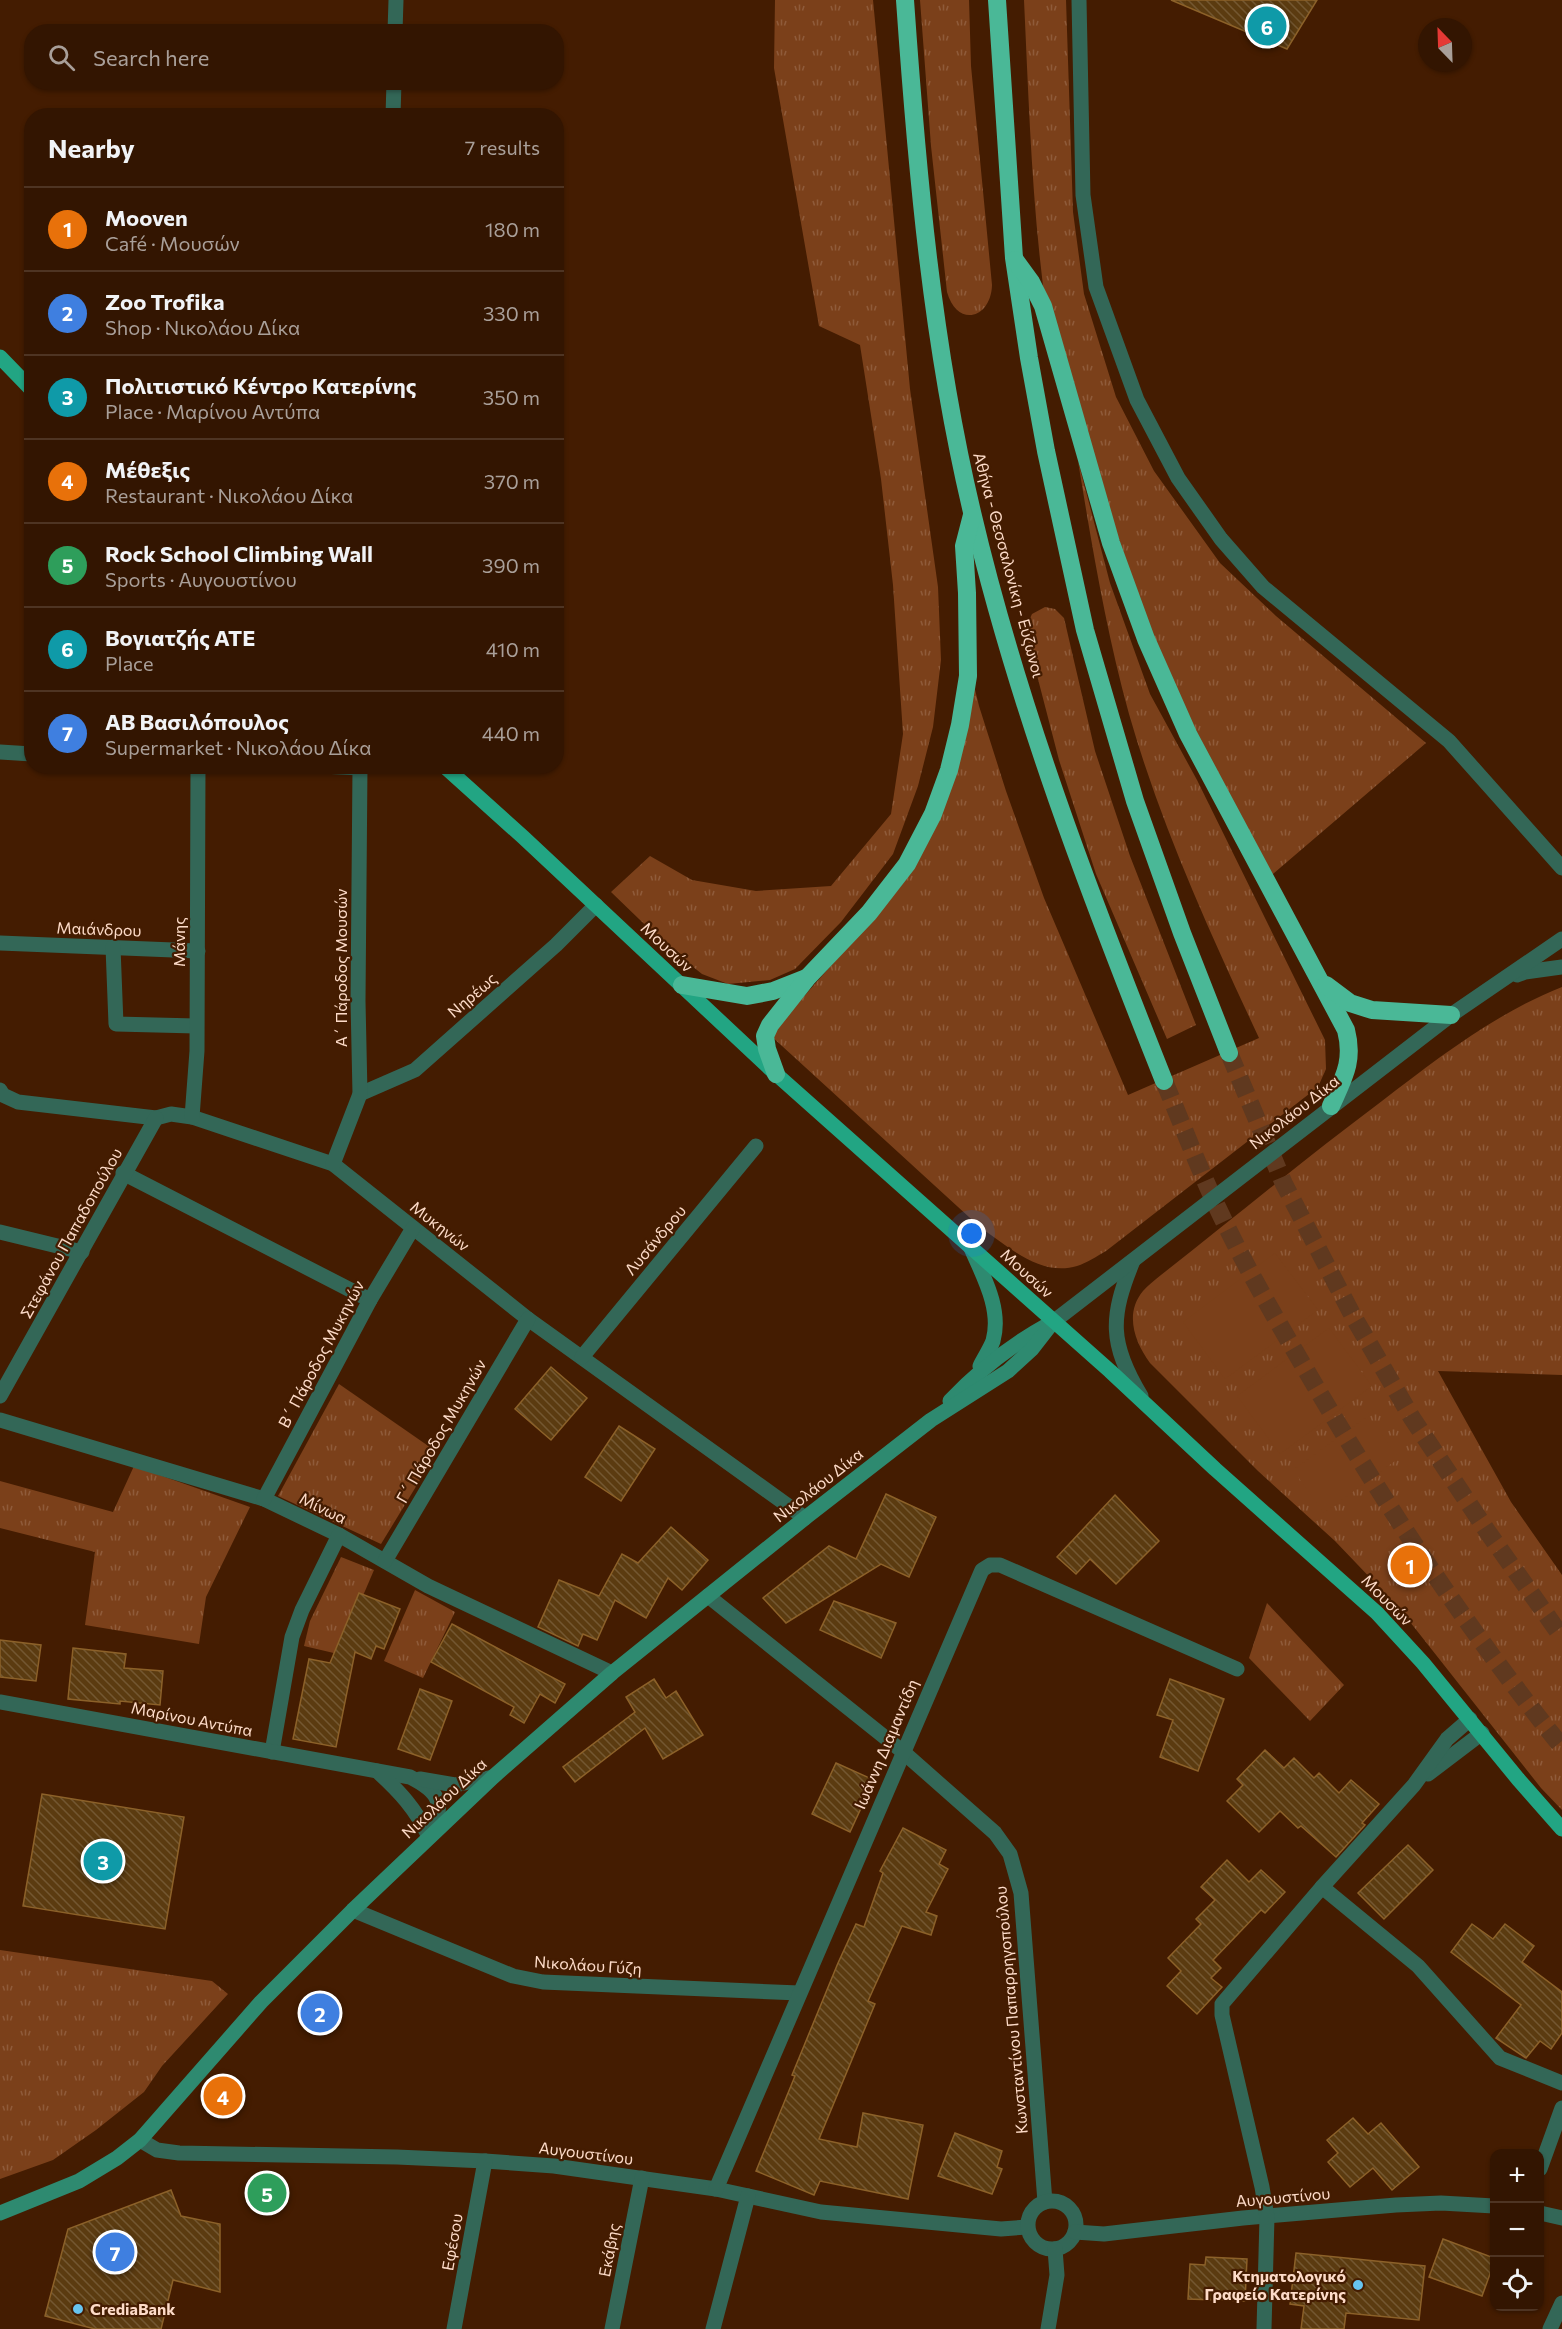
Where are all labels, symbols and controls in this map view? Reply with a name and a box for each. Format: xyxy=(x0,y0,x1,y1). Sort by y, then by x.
pin: 6 xyxy=(1248,3,1286,48)
north arrow xyxy=(1418,18,1472,72)
search box xyxy=(24,24,564,90)
icon: search xyxy=(45,41,78,74)
text: Search here xyxy=(93,44,209,71)
text: Nearby xyxy=(48,132,135,163)
text: 7 results xyxy=(465,135,540,159)
text: Mooven xyxy=(105,204,188,231)
text: 1 xyxy=(63,217,72,241)
text: 180 m xyxy=(485,217,540,241)
text: Café · Μουσών xyxy=(105,231,240,255)
text: Zoo Trofika xyxy=(105,288,225,315)
text: 2 xyxy=(62,301,73,325)
text: 330 m xyxy=(483,301,540,325)
text: Shop · Νικολάου Δίκα xyxy=(105,315,300,339)
text: Πολιτιστικό Κέντρο Κατερίνης xyxy=(105,372,416,399)
text: 3 xyxy=(62,385,73,409)
text: 350 m xyxy=(483,385,540,409)
text: Place · Μαρίνου Αντύπα xyxy=(105,399,320,423)
street label: Αθήνα - Θεσσαλονίκη - Εύζωνοι xyxy=(970,450,1049,680)
text: Μέθεξις xyxy=(105,456,190,483)
text: 4 xyxy=(61,469,74,493)
text: 370 m xyxy=(484,469,540,493)
text: Restaurant · Νικολάου Δίκα xyxy=(105,483,353,507)
text: Rock School Climbing Wall xyxy=(105,540,373,567)
text: 5 xyxy=(62,553,73,577)
text: 390 m xyxy=(482,553,540,577)
text: Sports · Αυγουστίνου xyxy=(105,567,297,591)
text: Βογιατζής ΑΤΕ xyxy=(105,624,255,651)
text: 6 xyxy=(61,637,74,661)
text: 410 m xyxy=(486,637,540,661)
text: Place xyxy=(105,651,154,675)
text: ΑΒ Βασιλόπουλος xyxy=(105,708,289,735)
text: 7 xyxy=(62,721,73,745)
text: 440 m xyxy=(482,721,540,745)
text: Supermarket · Νικολάου Δίκα xyxy=(105,735,371,759)
street label: Α΄ Πάροδος Μουσών xyxy=(331,889,350,1047)
street label: Μάνης xyxy=(169,917,188,967)
street label: Μαιάνδρου xyxy=(56,918,142,939)
street label: Μουσών xyxy=(637,918,697,975)
street label: Νηρέως xyxy=(443,968,500,1021)
street label: Νικολάου Δίκα xyxy=(1245,1071,1342,1153)
street label: Στεφάνου Παπαδοπούλου xyxy=(16,1144,125,1321)
street label: Μυκηνών xyxy=(407,1197,474,1255)
street label: Λυσάνδρου xyxy=(620,1201,689,1278)
your location xyxy=(957,1219,986,1248)
street label: Μουσών xyxy=(997,1244,1057,1301)
street label: Β΄ Πάροδος Μυκηνών xyxy=(274,1277,367,1431)
street label: Γ΄ Πάροδος Μυκηνών xyxy=(392,1356,489,1506)
street label: Νικολάου Δίκα xyxy=(769,1444,866,1526)
street label: Μίνωα xyxy=(297,1488,350,1527)
pin: 1 xyxy=(1390,1542,1430,1588)
street label: Μουσών xyxy=(1358,1570,1417,1629)
street label: Ιωάννη Διαμαντίδη xyxy=(850,1676,921,1812)
street label: Μαρίνου Αντύπα xyxy=(130,1697,254,1740)
street label: Νικολάου Δίκα xyxy=(397,1754,490,1842)
pin: 3 xyxy=(84,1838,122,1884)
street label: Κωνσταντίνου Παπαρρηγοπούλου xyxy=(990,1885,1031,2135)
street label: Νικολάου Γύζη xyxy=(533,1951,643,1978)
pin: 2 xyxy=(300,1990,340,2036)
pin: 4 xyxy=(204,2074,242,2118)
street label: Αυγουστίνου xyxy=(538,2137,634,2168)
map controls xyxy=(1490,2149,1544,2311)
button: + xyxy=(1490,2149,1544,2203)
pin: 5 xyxy=(248,2170,286,2216)
street label: Αυγουστίνου xyxy=(1235,2183,1331,2210)
button: − xyxy=(1490,2203,1544,2257)
street label: Εφέσου xyxy=(437,2212,466,2272)
street label: Εκάβης xyxy=(594,2221,623,2278)
pin: 7 xyxy=(96,2230,134,2274)
button: locate xyxy=(1490,2257,1544,2311)
place label: Κτηματολογικό Γραφείο Κατερίνης xyxy=(1205,2266,1346,2303)
marker: Κτηματολογικό Γραφείο Κατερίνης xyxy=(1351,2278,1365,2292)
place label: CrediaBank xyxy=(90,2299,176,2318)
marker: CrediaBank xyxy=(71,2302,85,2316)

